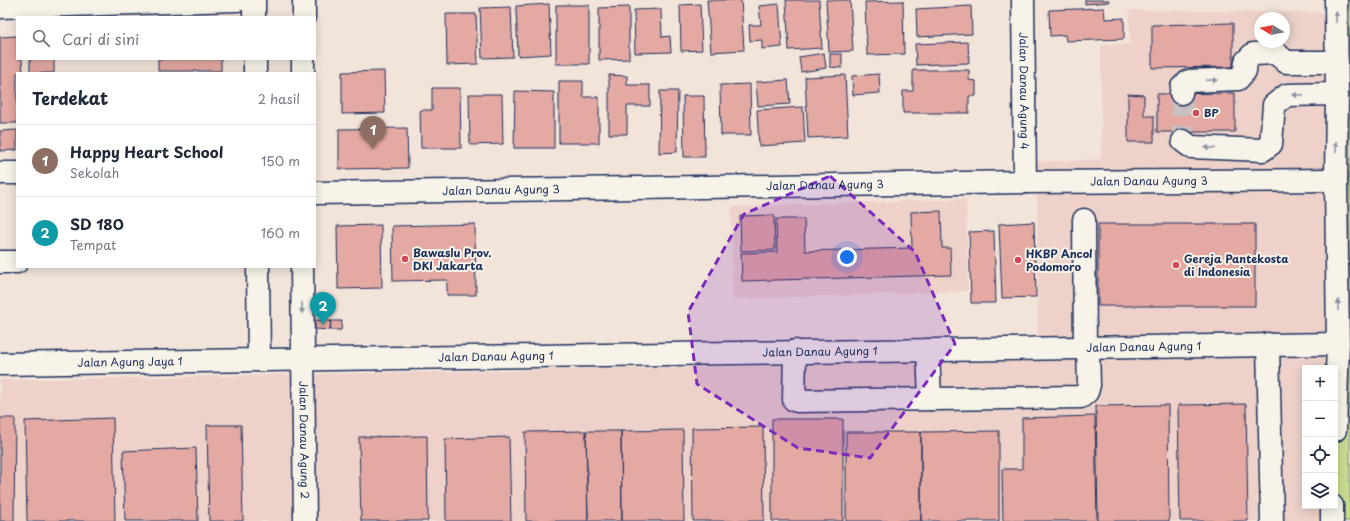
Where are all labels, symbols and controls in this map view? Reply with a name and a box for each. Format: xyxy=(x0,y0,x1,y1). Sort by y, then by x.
one-way arrow xyxy=(1333,10,1339,23)
north arrow xyxy=(1254,12,1290,48)
search box xyxy=(16,16,316,60)
icon: search xyxy=(30,27,52,49)
text: Cari di sini xyxy=(62,27,139,50)
street label: Jalan Danau Agung 4 xyxy=(1015,32,1034,150)
one-way arrow xyxy=(1206,77,1219,83)
text: Terdekat xyxy=(32,85,108,111)
text: 2 hasil xyxy=(258,89,300,108)
one-way arrow xyxy=(1292,91,1304,98)
place label: BP xyxy=(1204,104,1219,121)
marker: BP xyxy=(1191,108,1201,118)
pin: 1 xyxy=(360,116,386,149)
text: Happy Heart School xyxy=(70,140,223,163)
one-way arrow xyxy=(1333,140,1339,153)
one-way arrow xyxy=(1203,145,1216,151)
text: 1 xyxy=(42,151,48,170)
text: 150 m xyxy=(261,151,300,170)
text: Sekolah xyxy=(70,163,119,182)
street label: Jalan Danau Agung 3 xyxy=(1090,172,1208,190)
street label: Jalan Danau Agung 3 xyxy=(766,175,884,194)
street label: Jalan Danau Agung 3 xyxy=(442,180,560,199)
text: SD 180 xyxy=(70,212,124,235)
text: 2 xyxy=(40,223,50,242)
text: 160 m xyxy=(261,223,300,242)
text: Tempat xyxy=(70,235,116,254)
place label: Bawaslu Prov. DKI Jakarta xyxy=(413,244,492,274)
place label: HKBP Ancol Podomoro xyxy=(1026,245,1092,275)
your location xyxy=(837,247,857,267)
place label: Gereja Pantekosta di Indonesia xyxy=(1184,250,1289,280)
marker: Bawaslu Prov. DKI Jakarta xyxy=(400,254,410,264)
marker: HKBP Ancol Podomoro xyxy=(1013,255,1023,265)
marker: Gereja Pantekosta di Indonesia xyxy=(1171,260,1181,270)
pin: 2 xyxy=(310,292,336,325)
one-way arrow xyxy=(1335,298,1341,311)
one-way arrow xyxy=(299,302,305,315)
street label: Jalan Danau Agung 1 xyxy=(1086,337,1202,356)
street label: Jalan Danau Agung 1 xyxy=(762,342,878,361)
street label: Jalan Danau Agung 1 xyxy=(438,347,554,365)
street label: Jalan Agung Jaya 1 xyxy=(77,352,183,371)
map controls xyxy=(1302,365,1338,509)
button: + xyxy=(1302,365,1338,401)
street label: Jalan Danau Agung 2 xyxy=(295,381,314,499)
button: − xyxy=(1302,401,1338,437)
button: locate xyxy=(1302,437,1338,473)
button: layers xyxy=(1302,473,1338,509)

